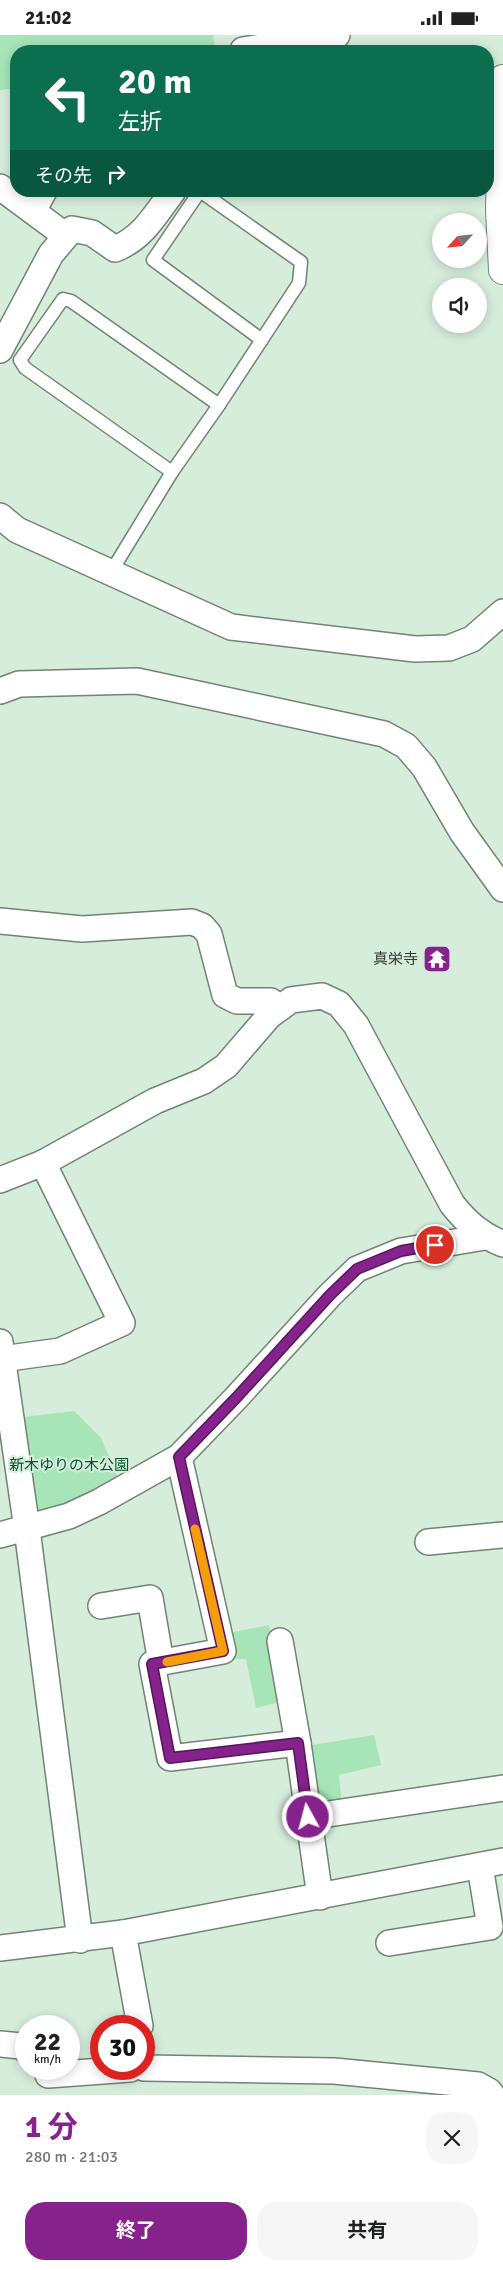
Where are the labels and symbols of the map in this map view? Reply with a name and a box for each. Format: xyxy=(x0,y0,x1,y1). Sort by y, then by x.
north arrow xyxy=(432,213,488,267)
temple icon: 真栄寺 xyxy=(422,944,452,974)
place label: 真栄寺 xyxy=(373,950,418,968)
pin xyxy=(414,1224,456,1266)
park label: 新木ゆりの木公園 xyxy=(9,1456,129,1474)
position arrow xyxy=(281,1790,333,1842)
speed limit sign: 30 xyxy=(90,2015,155,2080)

